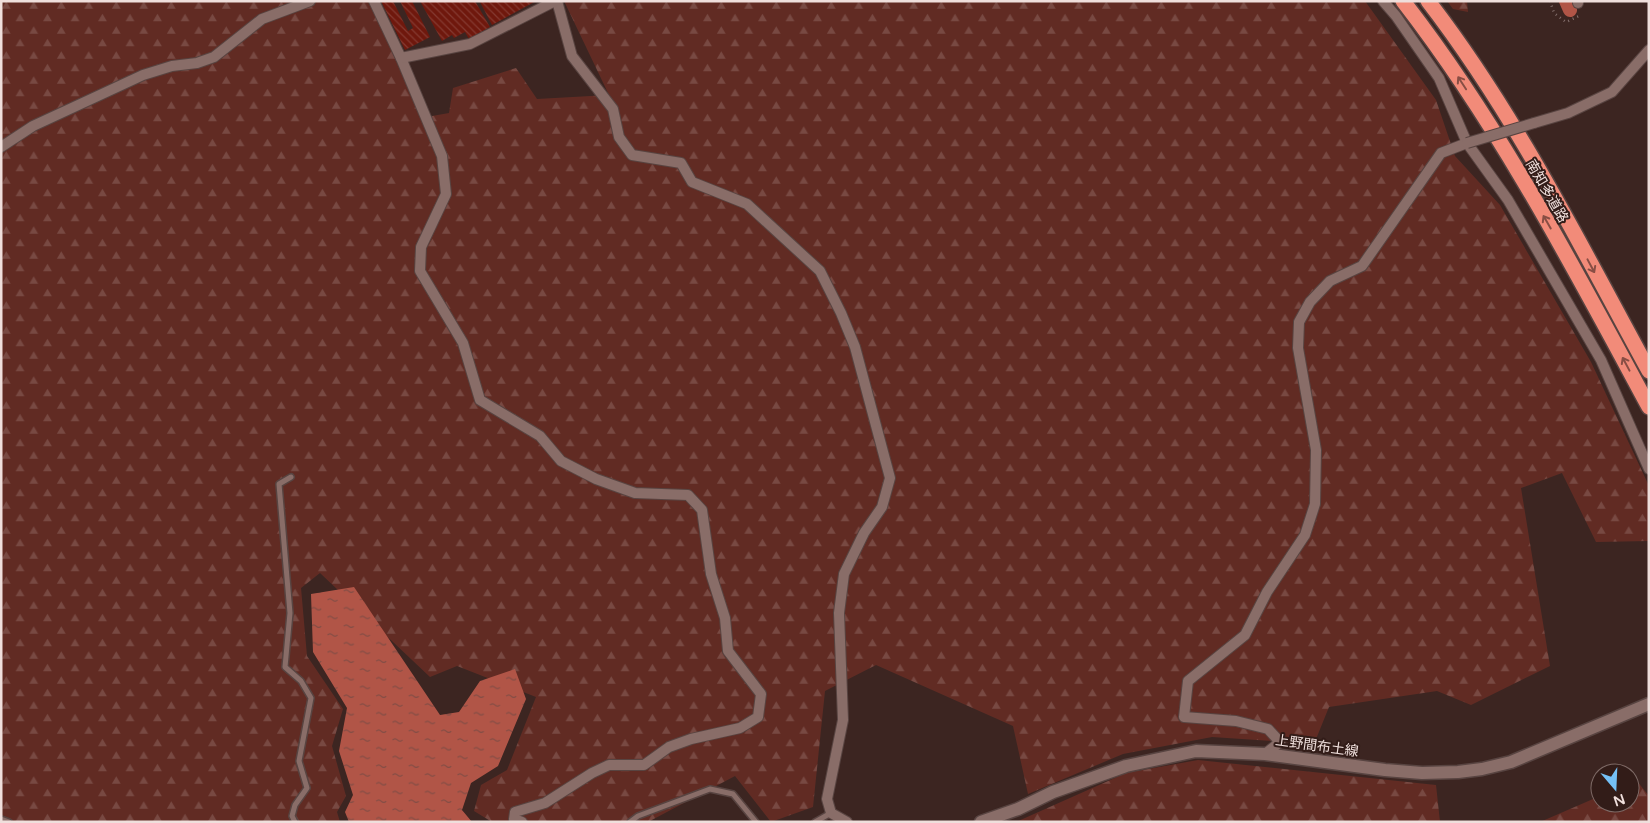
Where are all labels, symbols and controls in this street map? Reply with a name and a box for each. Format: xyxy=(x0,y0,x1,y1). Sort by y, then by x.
one-way arrow xyxy=(1457,77,1467,91)
street label: 南知多道路 xyxy=(1522,156,1572,226)
one-way arrow xyxy=(1541,215,1551,229)
one-way arrow xyxy=(1587,258,1597,272)
one-way arrow xyxy=(1620,357,1630,372)
street label: 上野間布土線 xyxy=(1274,732,1360,760)
north arrow xyxy=(1590,763,1640,813)
text: N xyxy=(1611,790,1627,810)

